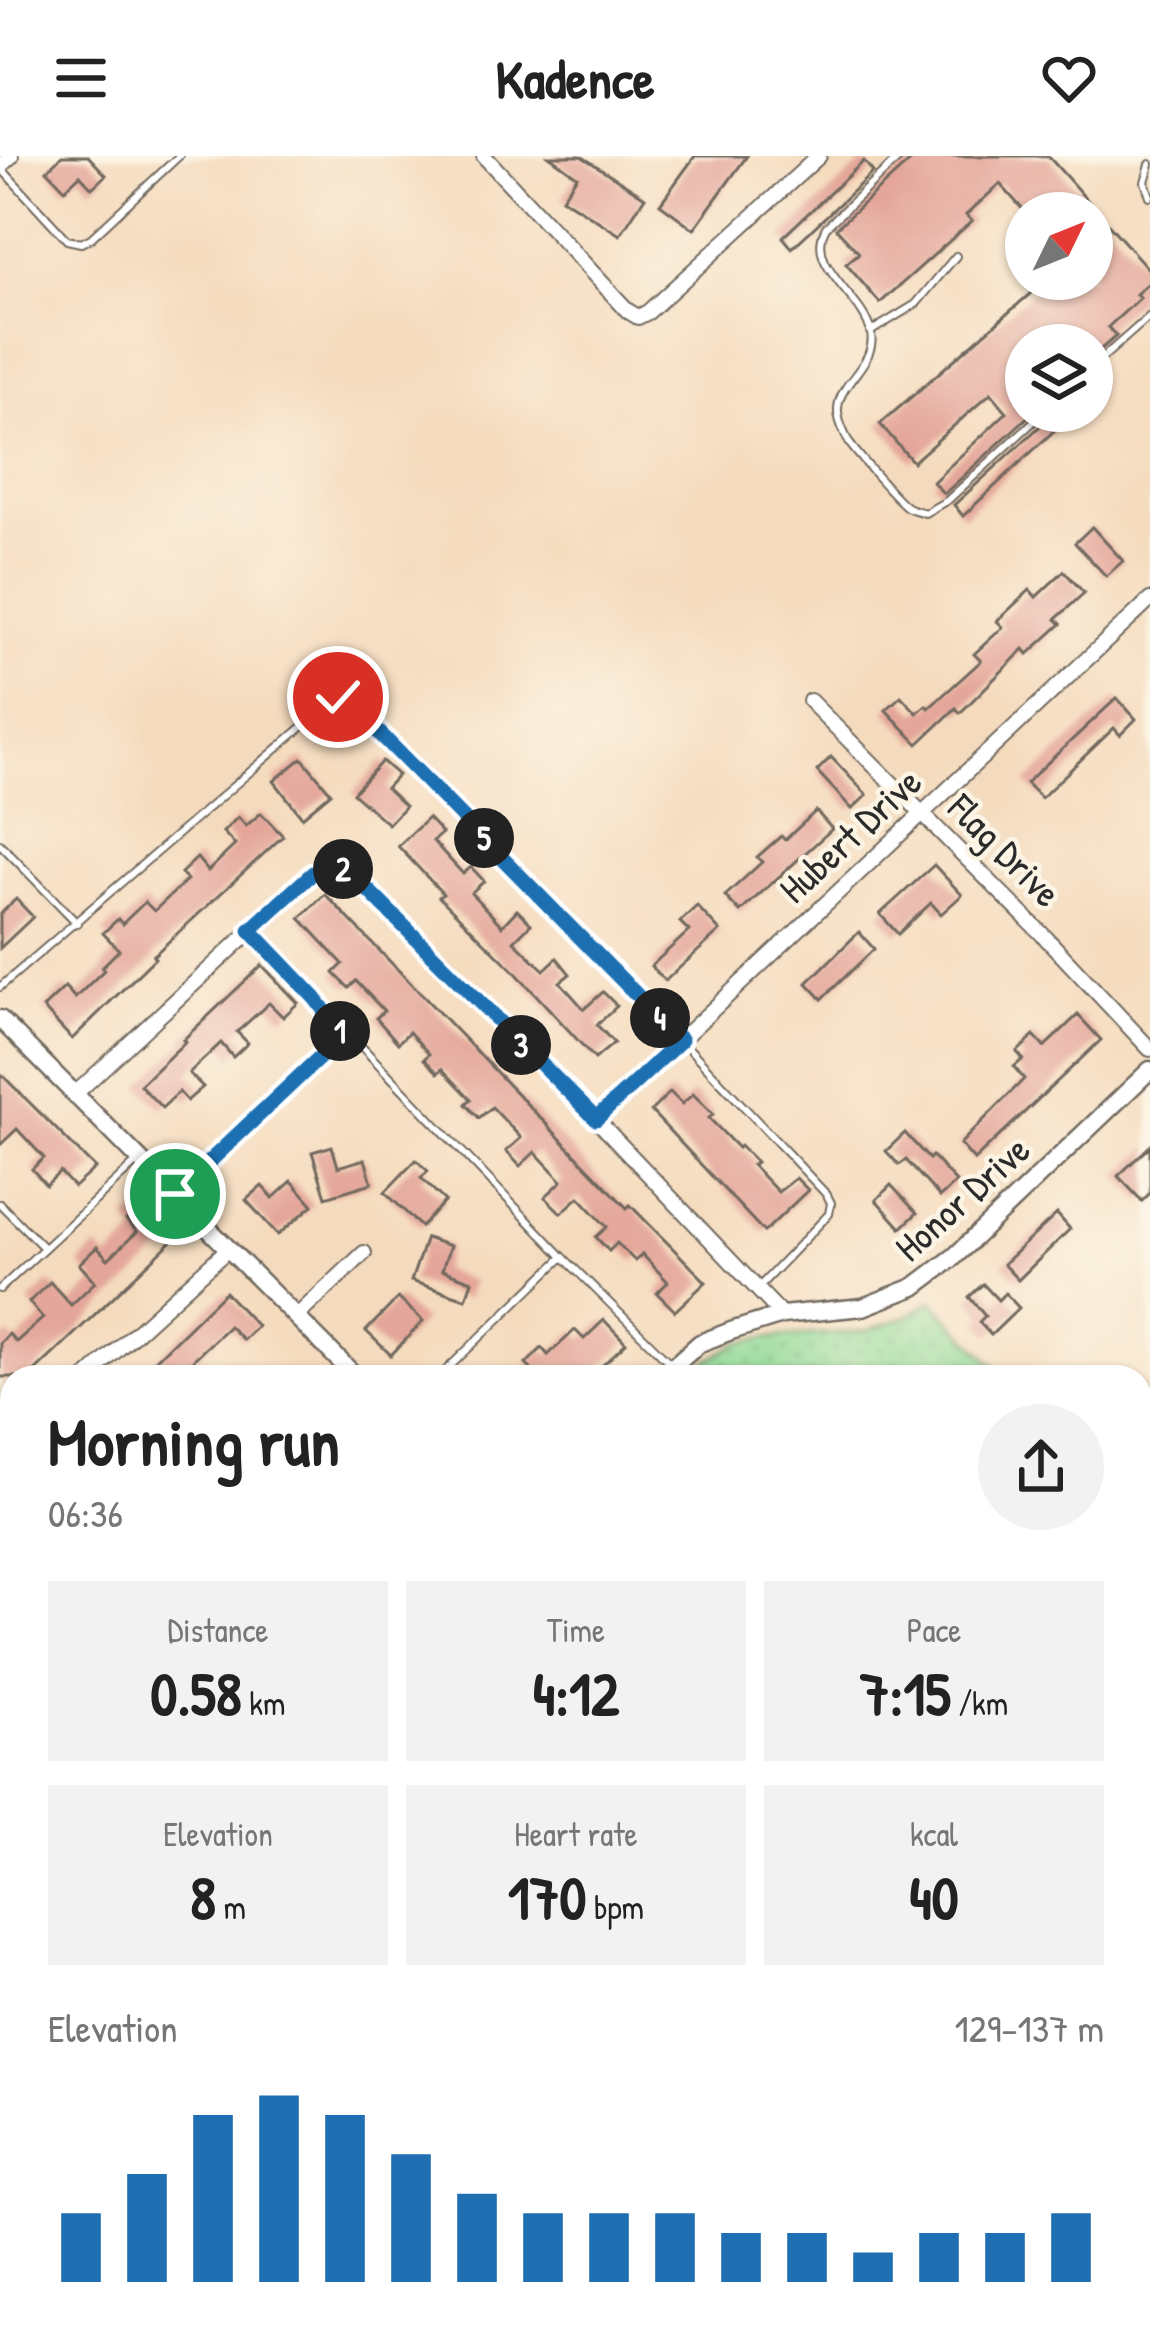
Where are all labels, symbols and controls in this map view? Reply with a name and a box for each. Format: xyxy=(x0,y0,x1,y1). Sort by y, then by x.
text: Kadence xyxy=(496,42,654,115)
icon: menu xyxy=(48,45,114,111)
icon: heart xyxy=(1036,45,1102,111)
north arrow xyxy=(1005,192,1113,300)
map controls xyxy=(1005,192,1113,432)
button: layers xyxy=(1005,324,1113,432)
pin xyxy=(287,646,389,748)
icon: check xyxy=(305,664,371,730)
street label: Hubert Drive xyxy=(767,755,932,914)
street label: Flag Drive xyxy=(936,781,1074,918)
pin: 5 xyxy=(454,808,514,868)
text: 5 xyxy=(477,816,491,860)
pin: 2 xyxy=(313,839,373,899)
text: 2 xyxy=(335,847,351,891)
pin: 4 xyxy=(630,988,690,1048)
text: 4 xyxy=(654,996,666,1040)
pin: 1 xyxy=(310,1001,370,1061)
text: 1 xyxy=(334,1009,346,1053)
pin: 3 xyxy=(491,1015,551,1075)
text: 3 xyxy=(514,1023,528,1067)
street label: Honor Drive xyxy=(883,1123,1041,1272)
pin xyxy=(124,1143,226,1245)
icon: arrive xyxy=(142,1161,208,1227)
text: Morning run xyxy=(48,1396,340,1486)
button: share xyxy=(978,1404,1104,1530)
text: 06:36 xyxy=(48,1486,123,1539)
text: Distance xyxy=(168,1608,268,1652)
text: Time xyxy=(547,1608,605,1652)
text: Pace xyxy=(907,1608,961,1652)
text: 0.58 xyxy=(151,1652,242,1734)
text: 4:12 xyxy=(533,1652,619,1734)
text: 7:15 xyxy=(860,1652,951,1734)
text: km xyxy=(242,1681,285,1725)
text: /km xyxy=(951,1681,1008,1725)
text: Elevation xyxy=(163,1812,273,1856)
text: Heart rate xyxy=(514,1812,638,1856)
text: kcal xyxy=(910,1812,958,1856)
text: 8 xyxy=(190,1856,216,1938)
text: 170 xyxy=(508,1856,586,1938)
text: 40 xyxy=(909,1856,959,1938)
text: m xyxy=(216,1885,246,1929)
text: bpm xyxy=(586,1885,644,1929)
text: Elevation xyxy=(48,2001,178,2054)
text: 129–137 m xyxy=(954,2001,1104,2054)

